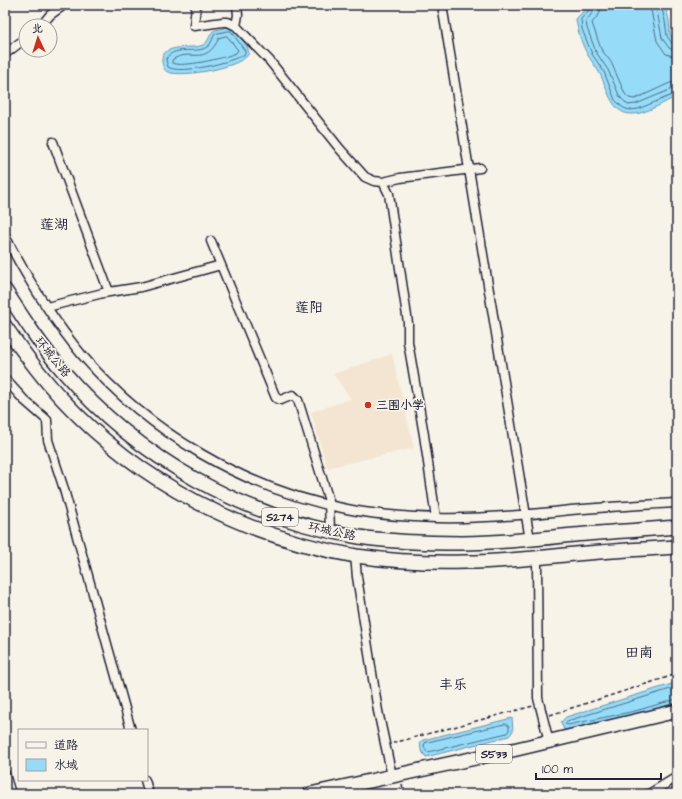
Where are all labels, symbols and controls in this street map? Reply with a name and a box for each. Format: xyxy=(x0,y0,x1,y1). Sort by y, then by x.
north arrow xyxy=(18,18,58,58)
text: 北 xyxy=(31,21,43,36)
district label: 莲湖 xyxy=(40,215,68,235)
district label: 莲阳 xyxy=(295,298,323,318)
street label: 环城公路 xyxy=(31,333,74,381)
place label: 三围小学 xyxy=(376,397,424,414)
marker: 三围小学 xyxy=(363,400,373,410)
road number: S274 xyxy=(262,508,298,526)
street label: 环城公路 xyxy=(307,518,357,545)
district label: 田南 xyxy=(625,643,653,663)
district label: 丰乐 xyxy=(439,675,467,695)
legend xyxy=(18,729,148,781)
text: 道路 xyxy=(54,737,78,754)
road number: S533 xyxy=(476,745,512,763)
scale bar xyxy=(536,755,661,781)
text: 水域 xyxy=(54,757,78,774)
text: 100 m xyxy=(542,761,573,778)

